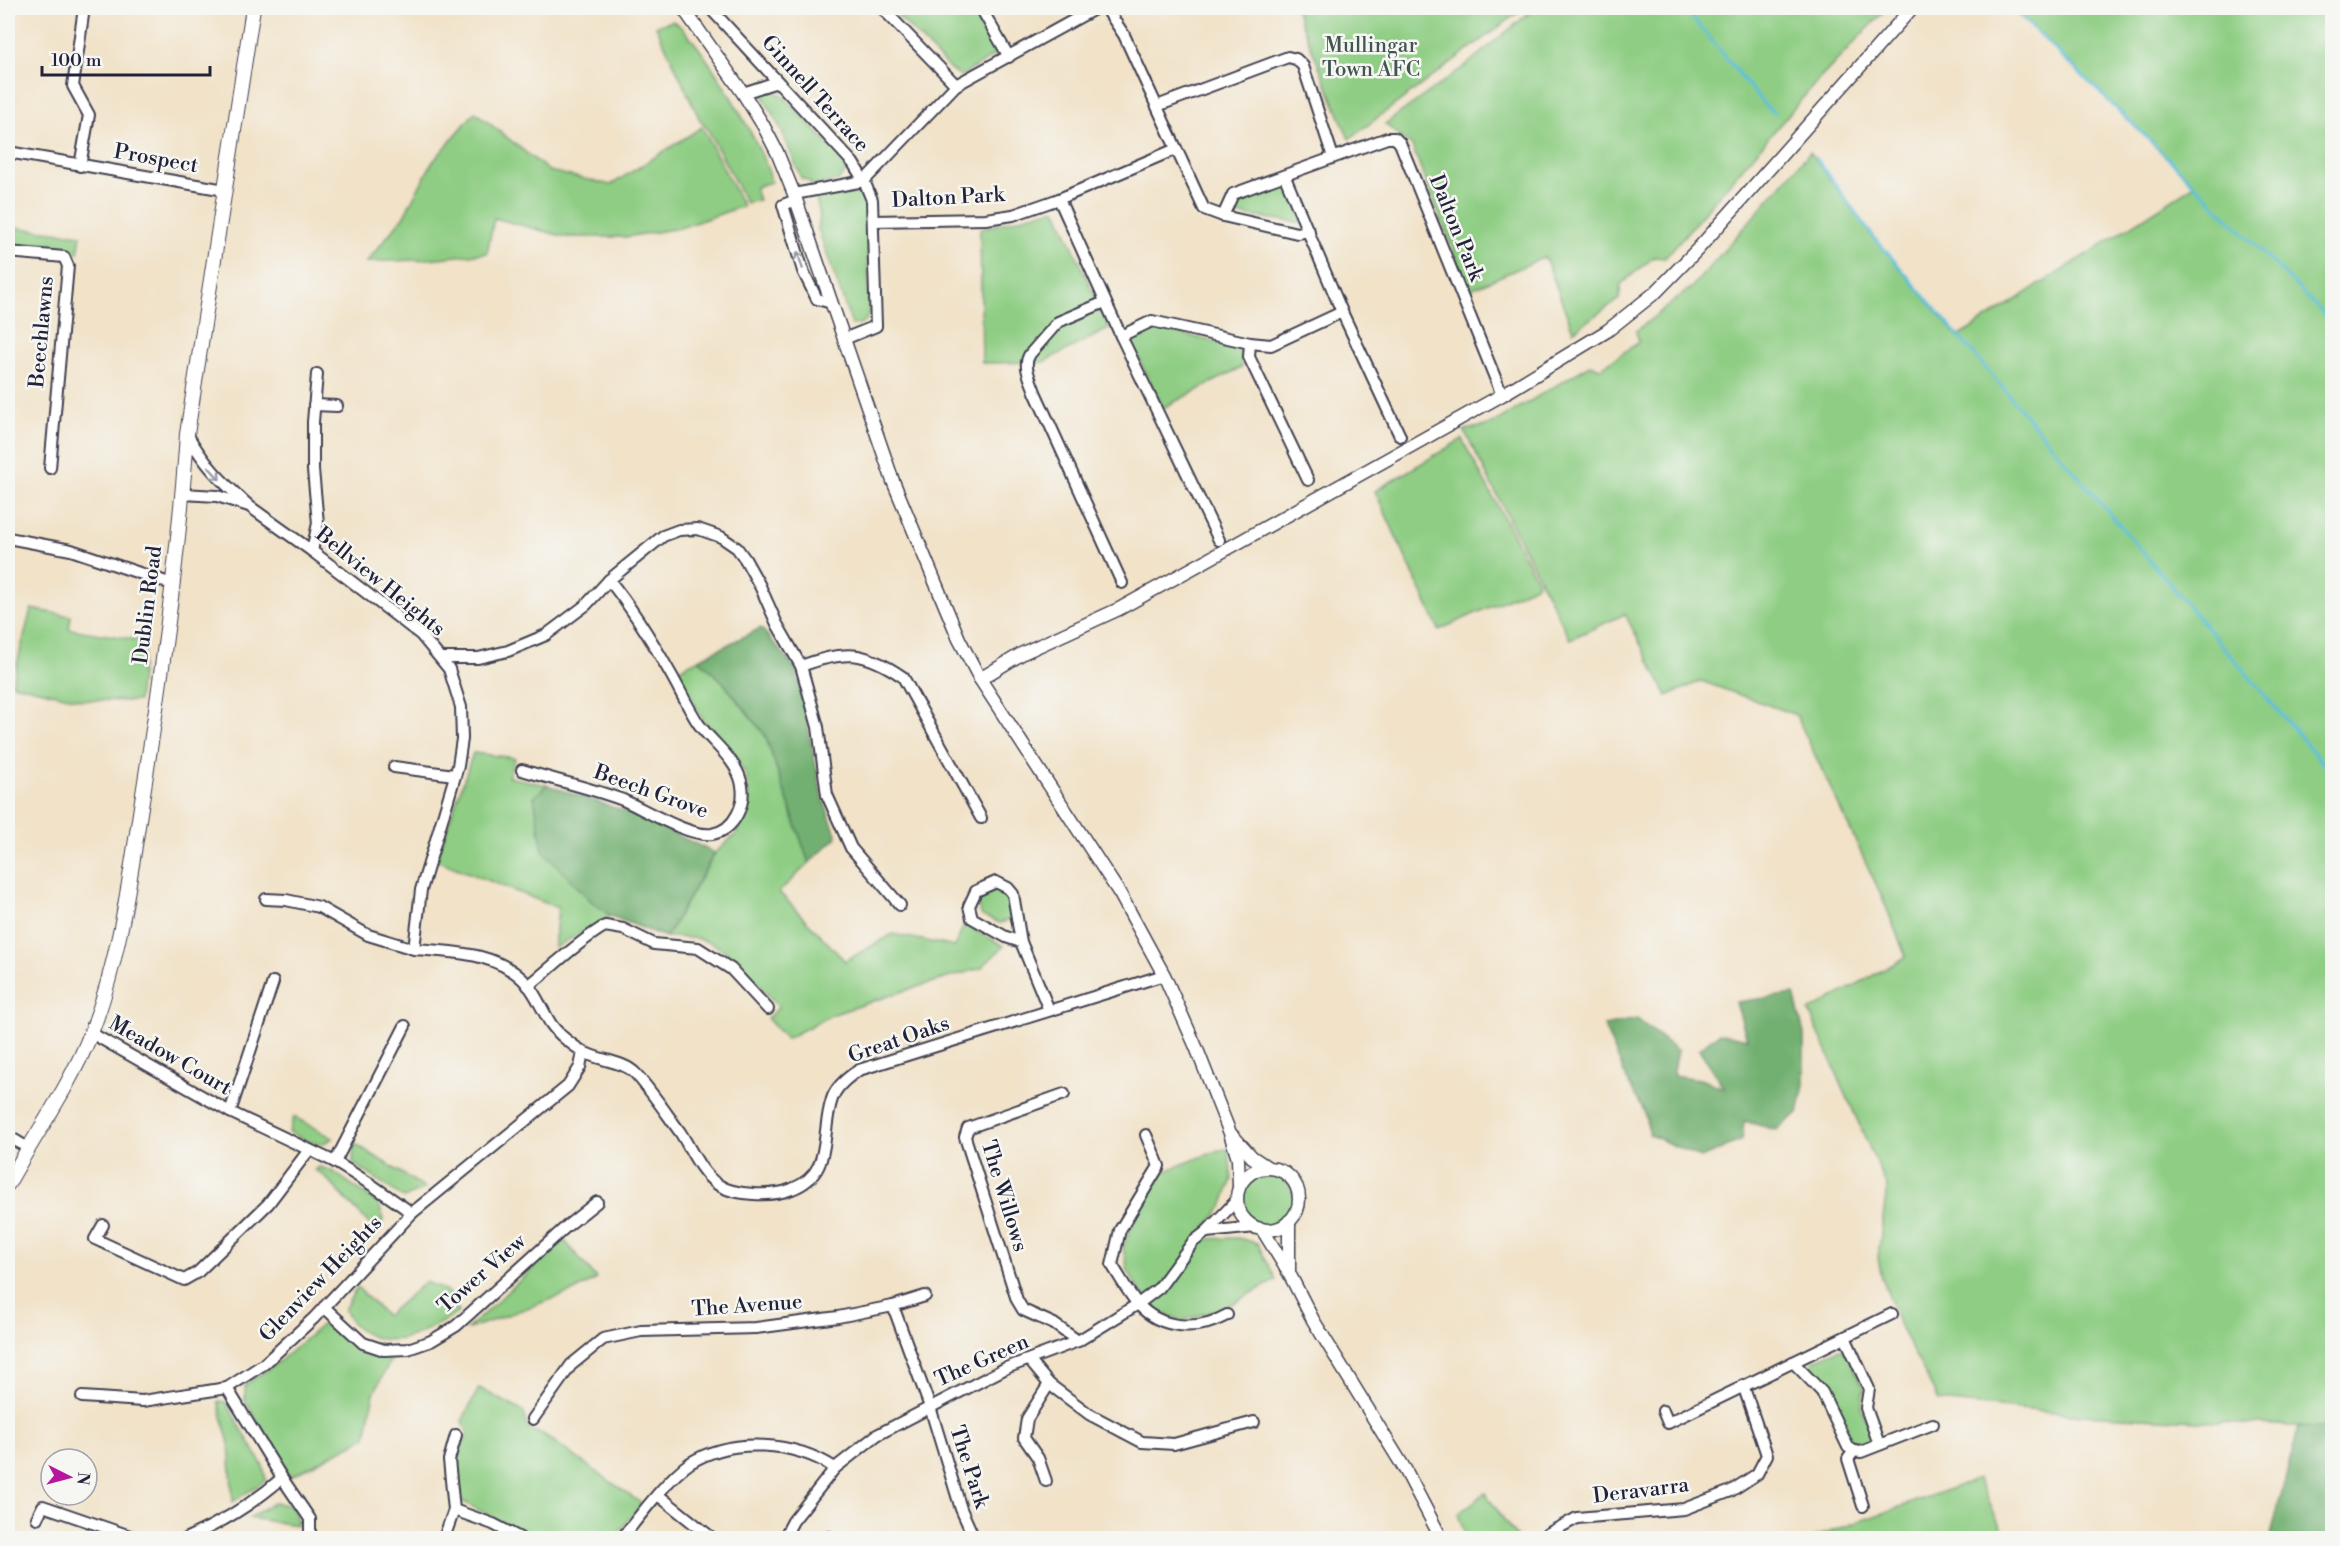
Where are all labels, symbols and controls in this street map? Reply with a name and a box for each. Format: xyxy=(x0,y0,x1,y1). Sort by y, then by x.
street label: Ginnell Terrace xyxy=(756,30,874,158)
park label: Mullingar Town AFC xyxy=(1322,33,1420,83)
scale bar xyxy=(42,39,210,77)
text: 100 m xyxy=(51,49,102,72)
street label: Prospect xyxy=(112,139,201,179)
street label: Dalton Park xyxy=(1423,171,1490,286)
street label: Dalton Park xyxy=(891,182,1006,214)
one-way arrow xyxy=(793,251,804,270)
street label: Beechlawns xyxy=(24,275,60,390)
one-way arrow xyxy=(207,466,221,481)
street label: Bellview Heights xyxy=(309,521,450,642)
street label: Dublin Road xyxy=(128,544,168,666)
street label: Beech Grove xyxy=(589,759,712,825)
street label: Meadow Court xyxy=(104,1010,236,1102)
street label: Great Oaks xyxy=(845,1011,953,1069)
street label: The Willows xyxy=(975,1137,1033,1255)
street label: Glenview Heights xyxy=(254,1210,388,1348)
street label: Tower View xyxy=(433,1228,532,1319)
street label: The Avenue xyxy=(691,1289,803,1323)
street label: The Green xyxy=(931,1329,1033,1393)
street label: The Park xyxy=(943,1422,995,1513)
north arrow xyxy=(39,1447,99,1507)
text: N xyxy=(72,1471,94,1486)
street label: Deravarra xyxy=(1592,1472,1691,1510)

